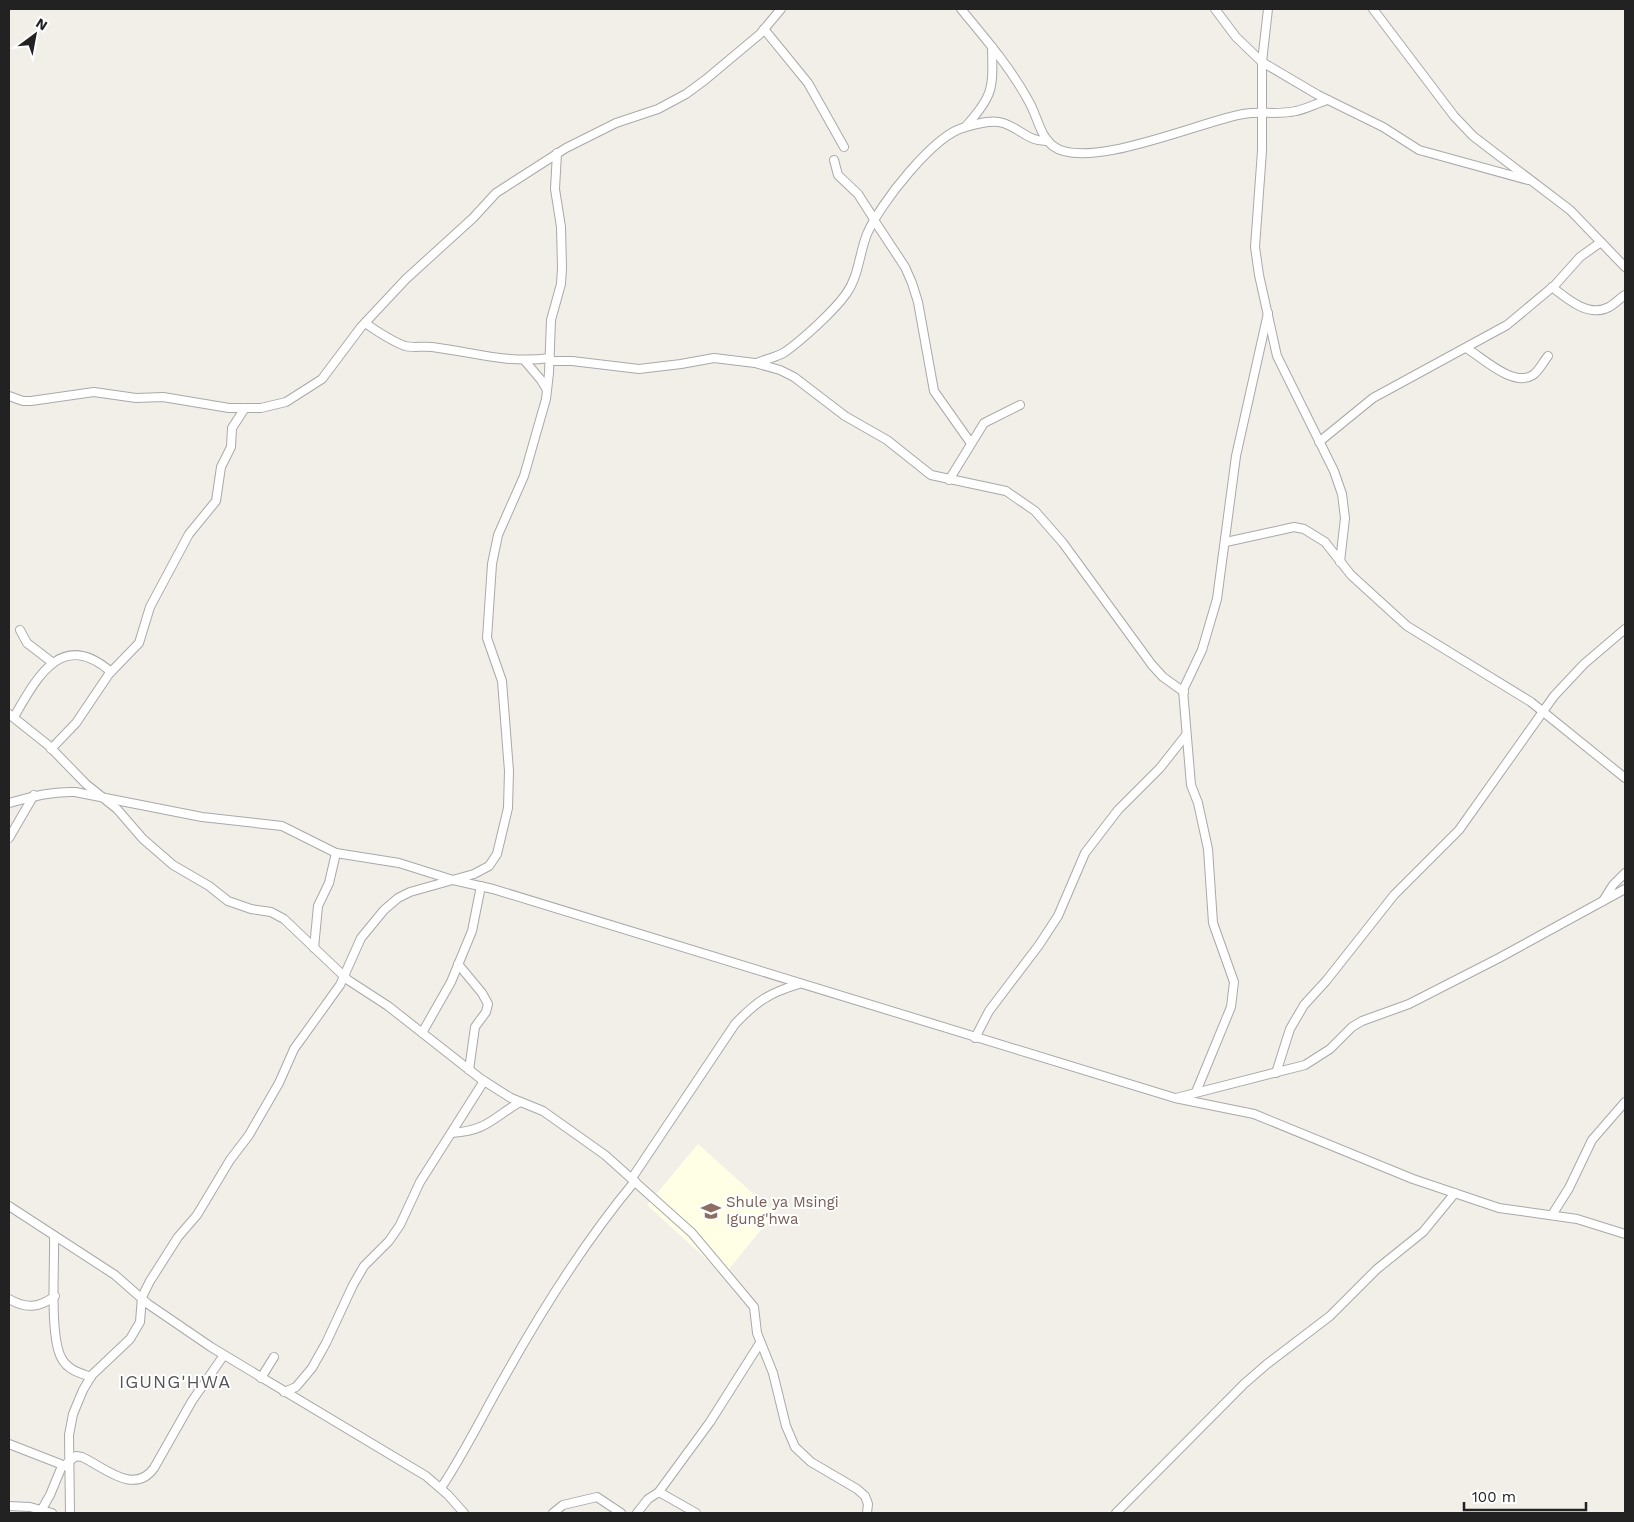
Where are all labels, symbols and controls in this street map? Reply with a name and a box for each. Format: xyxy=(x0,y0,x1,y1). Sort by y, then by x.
north arrow xyxy=(10,10,60,60)
text: N xyxy=(33,14,51,34)
place label: Shule ya Msingi Igung'hwa xyxy=(726,1193,839,1228)
school or university icon: Shule ya Msingi Igung'hwa xyxy=(700,1200,722,1222)
district label: IGUNG'HWA xyxy=(119,1371,231,1392)
scale bar xyxy=(1464,1480,1586,1512)
text: 100 m xyxy=(1472,1488,1516,1506)

